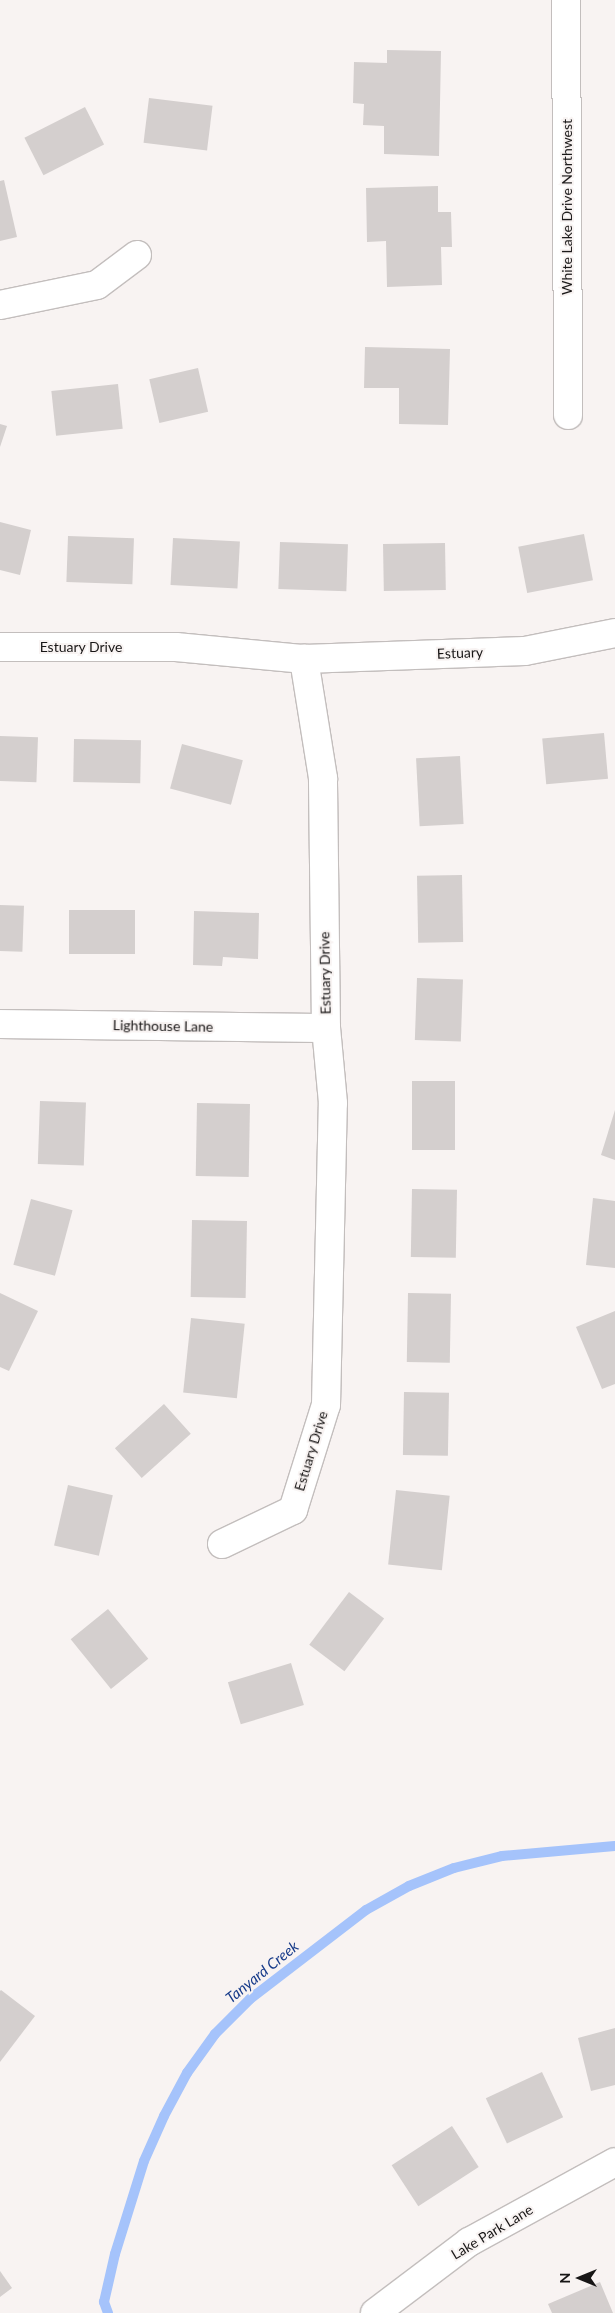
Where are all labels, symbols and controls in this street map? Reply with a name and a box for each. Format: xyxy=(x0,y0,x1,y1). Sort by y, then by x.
street label: White Lake Drive Northwest xyxy=(559,119,575,295)
street label: Estuary Drive xyxy=(39,639,123,655)
street label: Estuary xyxy=(437,644,483,662)
street label: Estuary Drive xyxy=(316,931,334,1015)
street label: Lighthouse Lane xyxy=(113,1017,213,1035)
street label: Estuary Drive xyxy=(291,1409,331,1493)
water label: Tanyard Creek xyxy=(222,1937,302,2007)
street label: Lake Park Lane xyxy=(448,2201,536,2263)
north arrow xyxy=(555,2253,605,2303)
text: N xyxy=(556,2273,573,2283)

